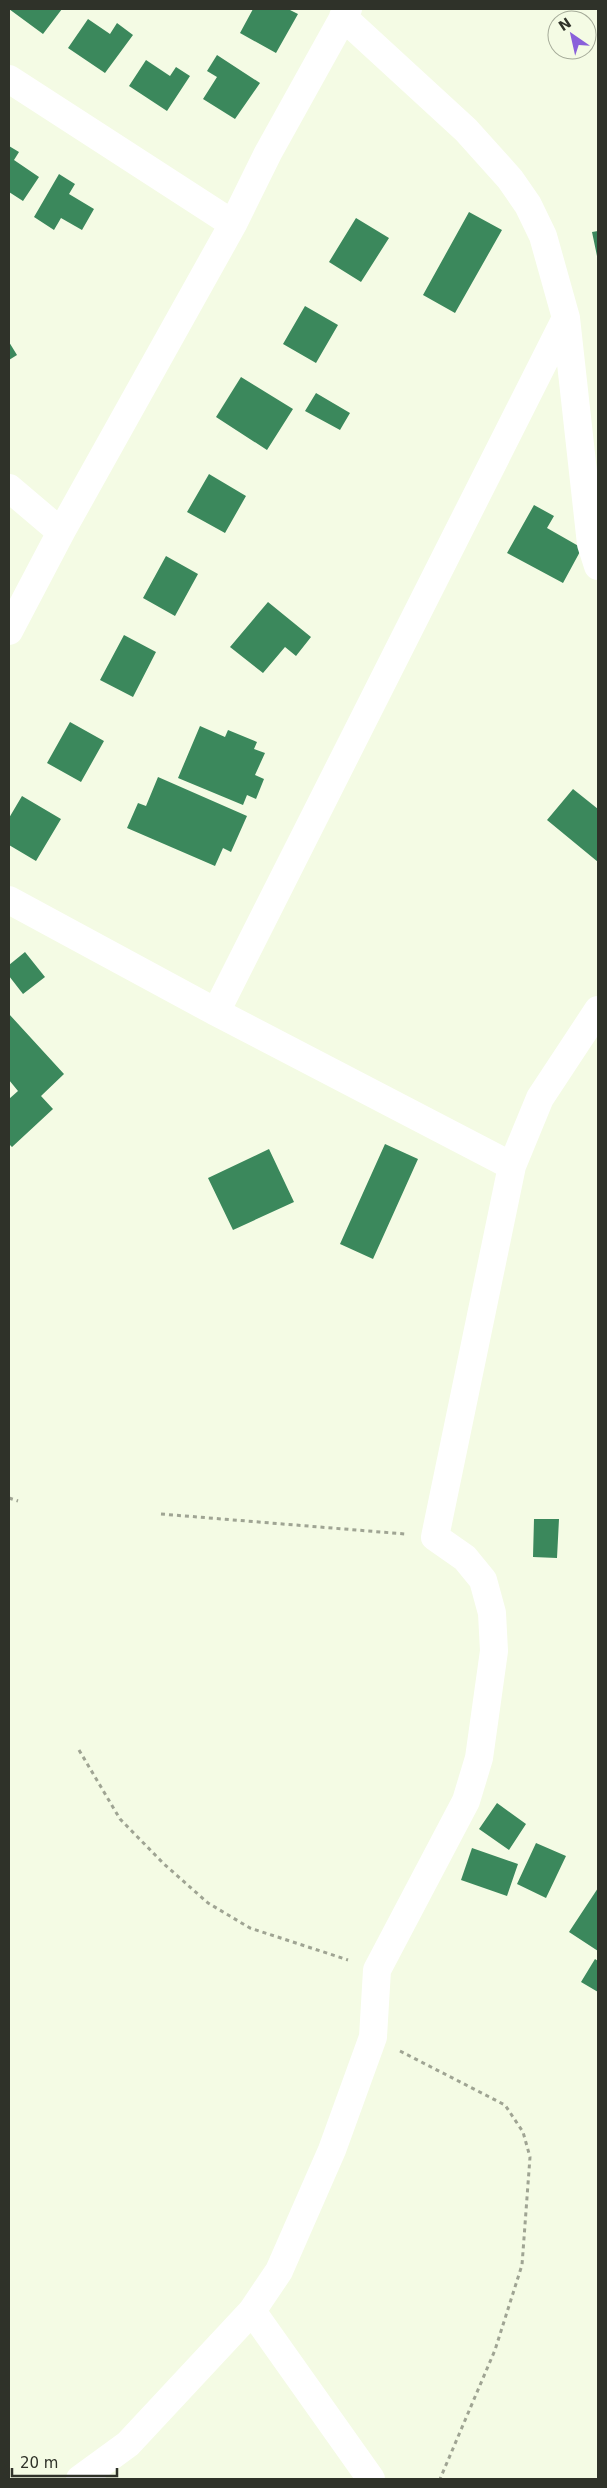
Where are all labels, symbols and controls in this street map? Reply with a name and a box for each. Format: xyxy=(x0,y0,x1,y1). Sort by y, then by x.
north arrow xyxy=(547,10,597,60)
text: N xyxy=(555,14,574,34)
scale bar xyxy=(12,2446,118,2478)
text: 20 m xyxy=(20,2454,58,2472)

